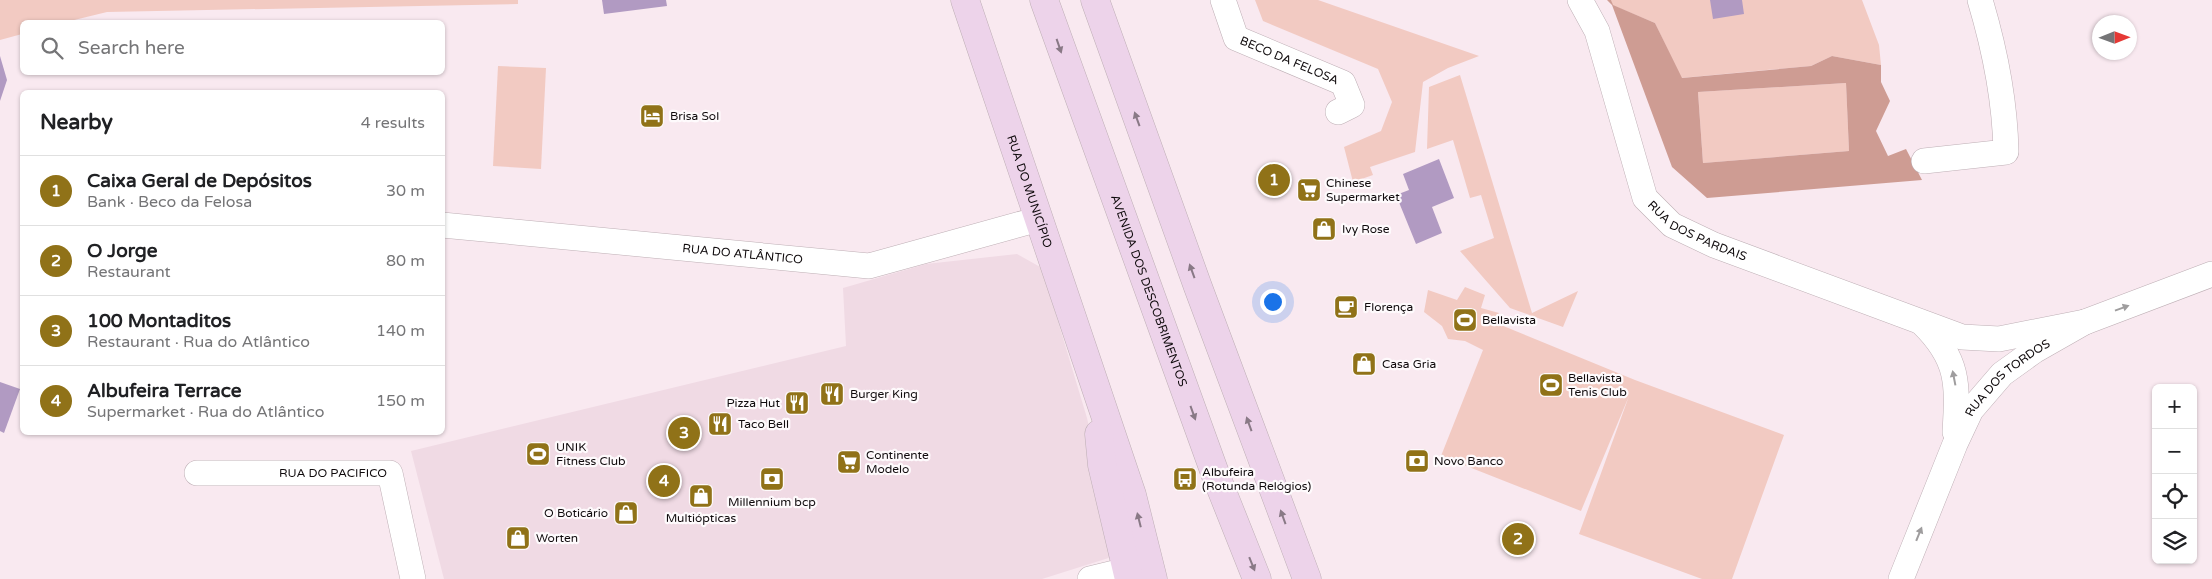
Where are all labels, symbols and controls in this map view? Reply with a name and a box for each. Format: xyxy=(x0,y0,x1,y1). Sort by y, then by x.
north arrow xyxy=(2092,15,2137,60)
search box xyxy=(20,20,445,75)
street label: BECO DA FELOSA xyxy=(1238,33,1341,87)
icon: search xyxy=(38,34,66,62)
text: Search here xyxy=(78,37,185,59)
one-way arrow xyxy=(1056,39,1063,54)
hotel icon: Brisa Sol xyxy=(639,103,665,129)
place label: Brisa Sol xyxy=(670,109,719,123)
text: Nearby xyxy=(40,110,113,135)
one-way arrow xyxy=(1133,111,1140,126)
text: 4 results xyxy=(361,113,425,133)
street label: RUA DO MUNICÍPIO xyxy=(1004,133,1055,250)
pin: 1 xyxy=(1258,161,1290,199)
text: Caixa Geral de Depósitos xyxy=(87,170,312,192)
place label: Chinese Supermarket xyxy=(1326,176,1400,204)
supermarket icon: Chinese Supermarket xyxy=(1296,177,1322,203)
text: 1 xyxy=(51,181,61,201)
text: 30 m xyxy=(386,181,425,201)
text: Bank · Beco da Felosa xyxy=(87,192,252,212)
street label: AVENIDA DOS DESCOBRIMENTOS xyxy=(1108,193,1190,388)
street label: RUA DOS PARDAIS xyxy=(1645,198,1749,264)
shop icon: Ivy Rose xyxy=(1311,216,1337,242)
place label: Ivy Rose xyxy=(1342,222,1390,236)
text: O Jorge xyxy=(87,240,158,262)
street label: RUA DO ATLÂNTICO xyxy=(682,241,804,267)
text: 2 xyxy=(51,251,61,271)
text: 80 m xyxy=(386,251,425,271)
text: Restaurant xyxy=(87,262,171,282)
one-way arrow xyxy=(1188,264,1195,279)
your location xyxy=(1260,289,1286,315)
cafe icon: Florença xyxy=(1333,294,1359,320)
place label: Florença xyxy=(1364,300,1413,314)
one-way arrow xyxy=(2115,304,2130,311)
sports icon: Bellavista xyxy=(1452,307,1478,333)
text: 100 Montaditos xyxy=(87,310,231,332)
place label: Bellavista xyxy=(1482,313,1536,327)
text: 3 xyxy=(51,321,61,341)
text: 140 m xyxy=(376,321,425,341)
text: Restaurant · Rua do Atlântico xyxy=(87,332,310,352)
street label: RUA DOS TORDOS xyxy=(1962,336,2052,419)
shop icon: Casa Gria xyxy=(1351,351,1377,377)
place label: Casa Gria xyxy=(1382,357,1436,371)
one-way arrow xyxy=(1950,370,1958,386)
place label: Bellavista Tenis Club xyxy=(1568,371,1627,399)
sports icon: Bellavista Tenis Club xyxy=(1538,372,1564,398)
text: Albufeira Terrace xyxy=(87,380,242,402)
restaurant icon: Burger King xyxy=(819,381,845,407)
map controls xyxy=(2152,384,2197,564)
button: + xyxy=(2152,384,2197,429)
place label: Burger King xyxy=(850,387,918,401)
restaurant icon: Pizza Hut xyxy=(784,390,810,416)
text: 4 xyxy=(51,391,61,411)
text: 150 m xyxy=(376,391,425,411)
place label: Pizza Hut xyxy=(726,396,780,410)
text: Supermarket · Rua do Atlântico xyxy=(87,402,325,422)
one-way arrow xyxy=(1190,405,1197,420)
restaurant icon: Taco Bell xyxy=(707,411,733,437)
pin: 3 xyxy=(668,414,700,452)
one-way arrow xyxy=(1245,416,1253,431)
place label: Taco Bell xyxy=(738,417,789,431)
button: − xyxy=(2152,429,2197,474)
place label: UNIK Fitness Club xyxy=(556,440,626,468)
sports icon: UNIK Fitness Club xyxy=(525,441,551,467)
place label: Continente Modelo xyxy=(866,448,929,476)
bank icon: Novo Banco xyxy=(1404,448,1430,474)
supermarket icon: Continente Modelo xyxy=(836,449,862,475)
place label: Novo Banco xyxy=(1434,454,1503,468)
pin: 4 xyxy=(648,462,680,500)
place label: Albufeira (Rotunda Relógios) xyxy=(1202,465,1311,493)
street label: RUA DO PACIFICO xyxy=(279,466,387,480)
bank icon: Millennium bcp xyxy=(759,466,785,492)
bus stop icon: Albufeira (Rotunda Relógios) xyxy=(1172,466,1198,492)
button: locate xyxy=(2152,474,2197,519)
shop icon: Multiópticas xyxy=(688,483,714,509)
place label: Millennium bcp xyxy=(728,495,816,509)
shop icon: O Boticário xyxy=(613,500,639,526)
place label: O Boticário xyxy=(544,506,608,520)
one-way arrow xyxy=(1279,509,1287,524)
place label: Multiópticas xyxy=(666,511,737,525)
one-way arrow xyxy=(1135,513,1143,528)
button: layers xyxy=(2152,519,2197,564)
pin: 2 xyxy=(1502,520,1534,558)
shop icon: Worten xyxy=(505,525,531,551)
one-way arrow xyxy=(1915,526,1923,541)
place label: Worten xyxy=(536,531,578,545)
one-way arrow xyxy=(1248,557,1256,571)

